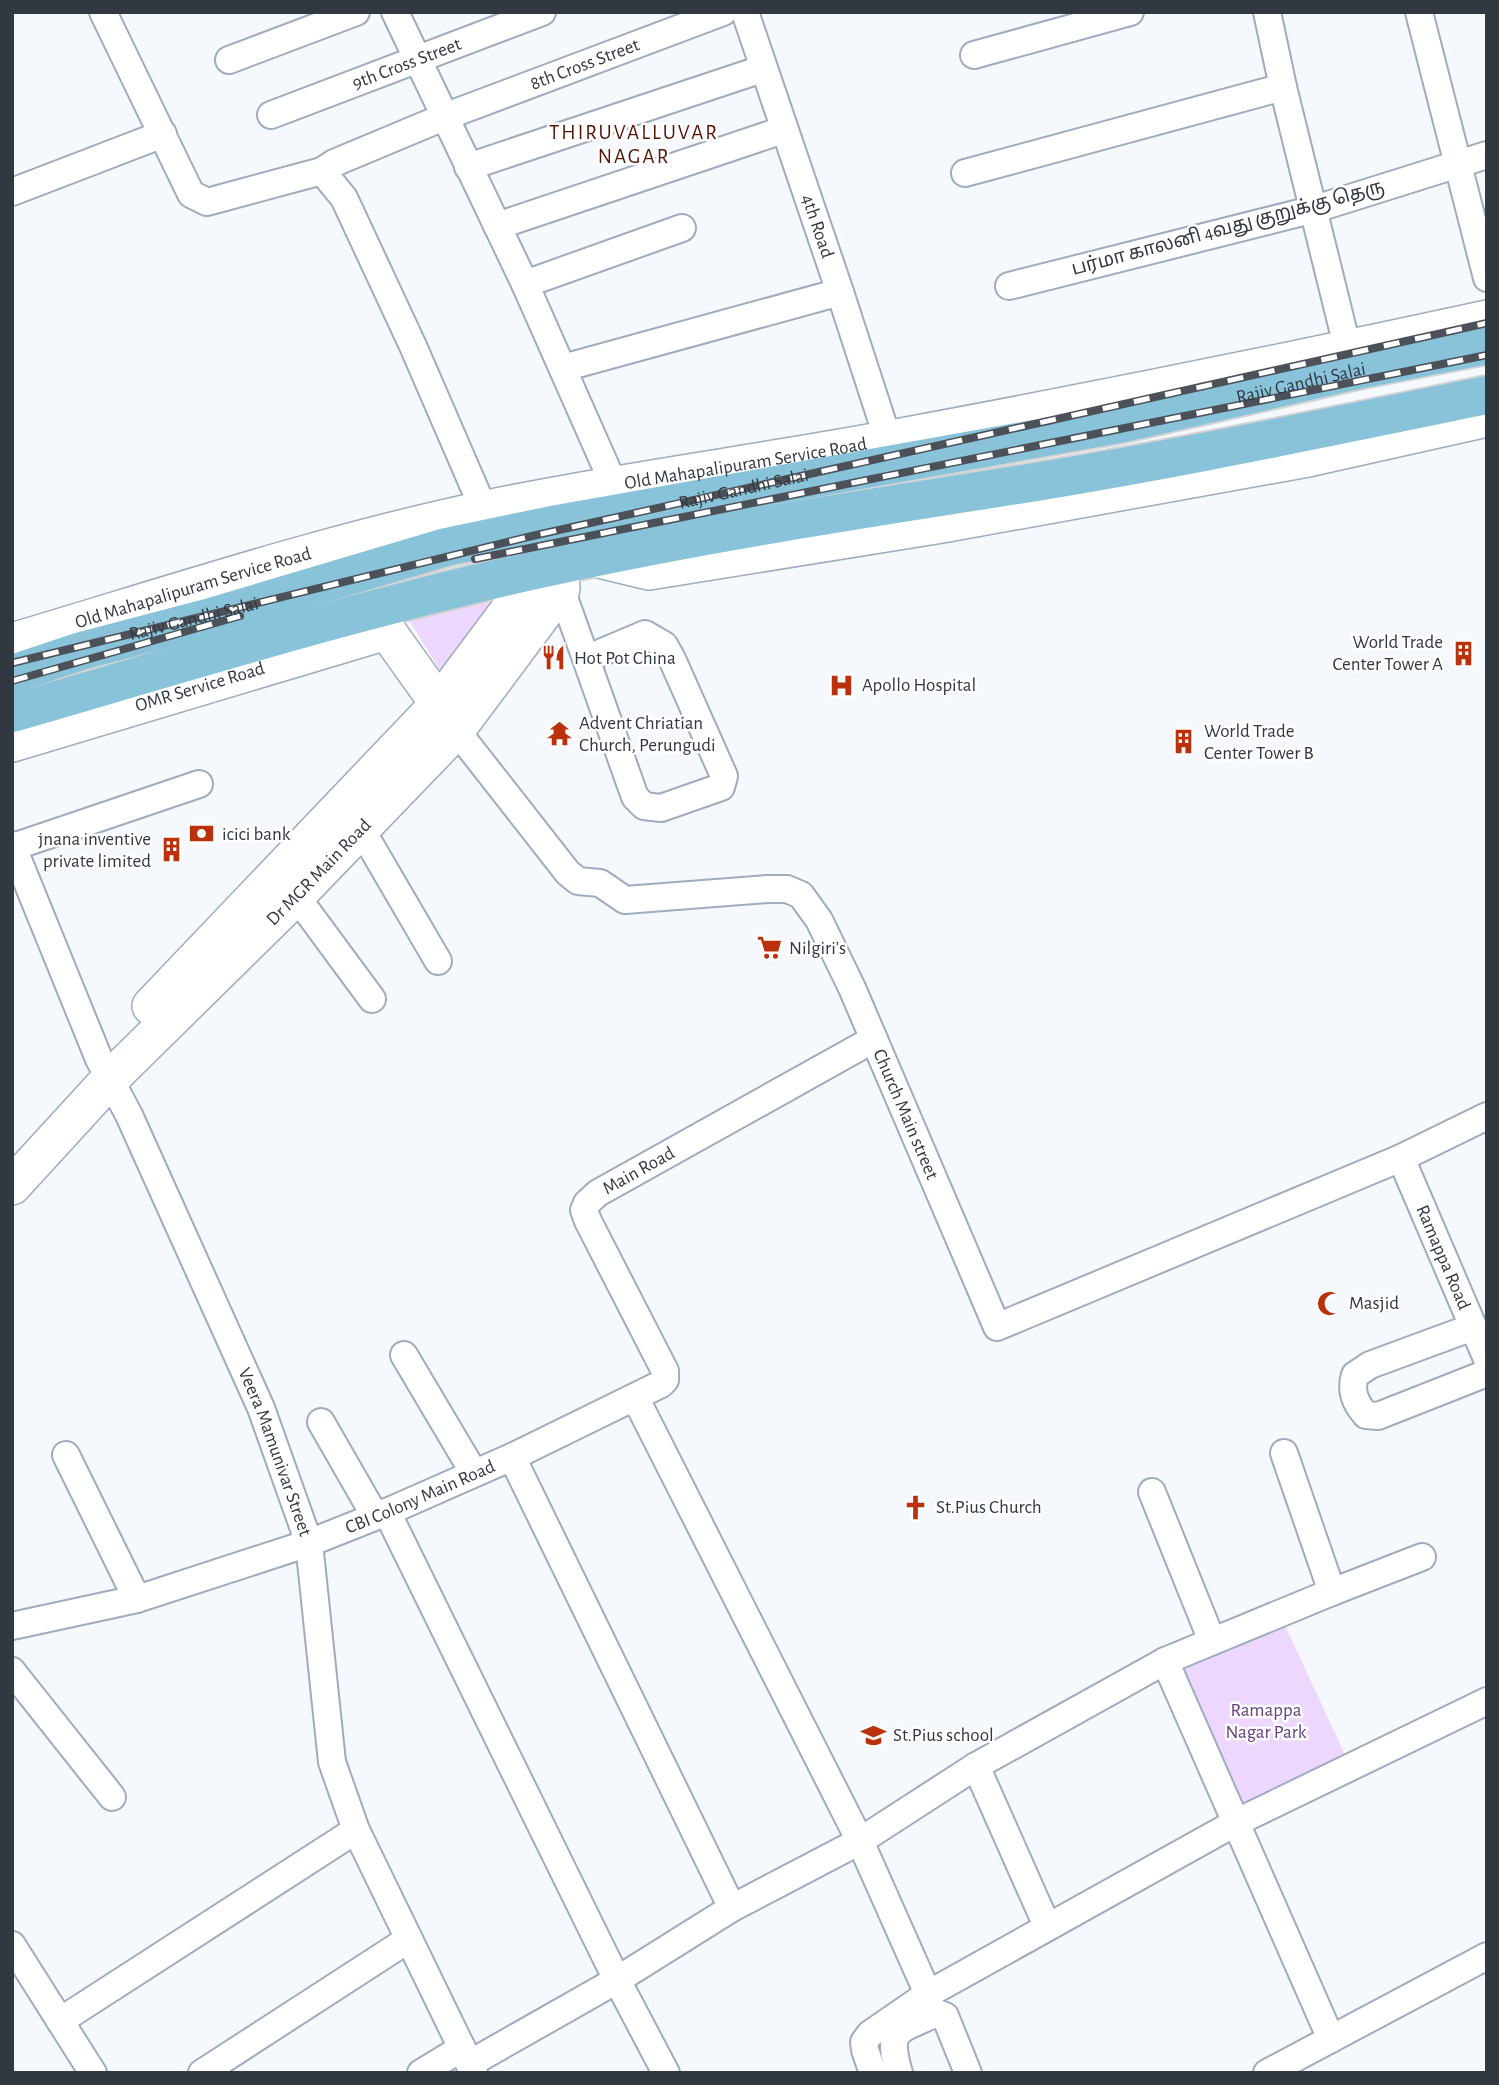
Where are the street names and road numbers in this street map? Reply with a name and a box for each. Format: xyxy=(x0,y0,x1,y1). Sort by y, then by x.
street label: 9th Cross Street xyxy=(349,34,464,93)
street label: 8th Cross Street xyxy=(528,35,642,93)
street label: பர்மா காலனி 4வது குறுக்கு தெரு xyxy=(1069,175,1387,282)
street label: 4th Road xyxy=(798,192,837,260)
street label: Rajiv Gandhi Salai xyxy=(1234,359,1367,407)
street label: Old Mahapalipuram Service Road xyxy=(623,434,868,493)
street label: Rajiv Gandhi Salai xyxy=(677,465,810,513)
street label: Old Mahapalipuram Service Road xyxy=(73,544,313,632)
street label: Rajiv Gandhi Salai xyxy=(127,594,260,644)
street label: OMR Service Road xyxy=(133,658,267,715)
street label: Dr MGR Main Road xyxy=(263,815,375,929)
street label: Church Main street xyxy=(870,1046,942,1182)
street label: Main Road xyxy=(599,1143,678,1198)
street label: Ramappa Road xyxy=(1413,1202,1474,1313)
street label: Veera Mamunivar Street xyxy=(235,1365,315,1539)
street label: CBI Colony Main Road xyxy=(343,1456,498,1537)

